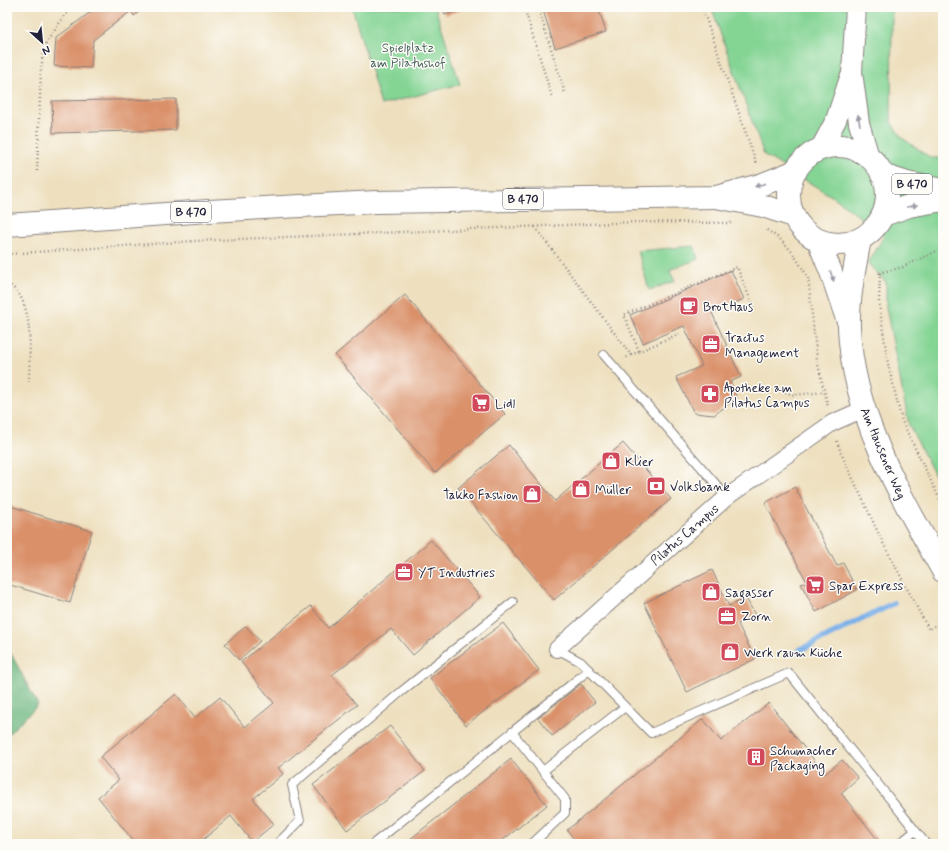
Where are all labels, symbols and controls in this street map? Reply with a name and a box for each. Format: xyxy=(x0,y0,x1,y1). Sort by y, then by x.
north arrow xyxy=(22,22,62,62)
park label: Spielplatz am Pilatushof xyxy=(370,40,446,72)
text: N xyxy=(40,42,53,58)
one-way arrow xyxy=(855,114,861,126)
road number: B 470 xyxy=(892,174,932,194)
one-way arrow xyxy=(754,182,766,188)
road number: B 470 xyxy=(503,189,543,209)
road number: B 470 xyxy=(171,202,211,222)
one-way arrow xyxy=(906,202,919,208)
one-way arrow xyxy=(830,270,836,282)
cafe icon: BrotHaus xyxy=(678,295,700,317)
place label: BrotHaus xyxy=(703,299,753,316)
place label: Tractus Management xyxy=(725,330,799,363)
office icon: Tractus Management xyxy=(700,333,722,355)
place label: Apotheke am Pilatus Campus xyxy=(724,380,810,412)
pharmacy icon: Apotheke am Pilatus Campus xyxy=(699,383,721,405)
supermarket icon: Lidl xyxy=(470,392,492,414)
place label: Lidl xyxy=(495,396,515,413)
street label: Am Hausener Weg xyxy=(856,405,910,502)
shop icon: Klier xyxy=(600,450,622,472)
place label: Klier xyxy=(625,454,654,471)
bank icon: Volksbank xyxy=(645,475,667,497)
shop icon: Müller xyxy=(570,478,592,500)
place label: Volksbank xyxy=(670,479,730,496)
place label: Müller xyxy=(595,482,632,499)
shop icon: Takko Fashion xyxy=(521,483,543,505)
place label: Takko Fashion xyxy=(443,487,518,504)
street label: Pilatus Campus xyxy=(647,501,723,570)
office icon: YT Industries xyxy=(393,561,415,583)
place label: YT Industries xyxy=(418,565,495,582)
supermarket icon: Spar Express xyxy=(804,574,826,596)
place label: Spar Express xyxy=(829,578,904,595)
shop icon: Sagasser xyxy=(700,581,722,603)
place label: Sagasser xyxy=(725,585,774,604)
office icon: Zorn xyxy=(716,605,738,627)
place label: Zorn xyxy=(741,609,772,626)
shop icon: Werk raum Küche xyxy=(719,641,741,663)
place label: Werk raum Küche xyxy=(744,645,842,662)
place label: Schumacher Packaging xyxy=(770,743,838,776)
building icon: Schumacher Packaging xyxy=(745,746,767,768)

